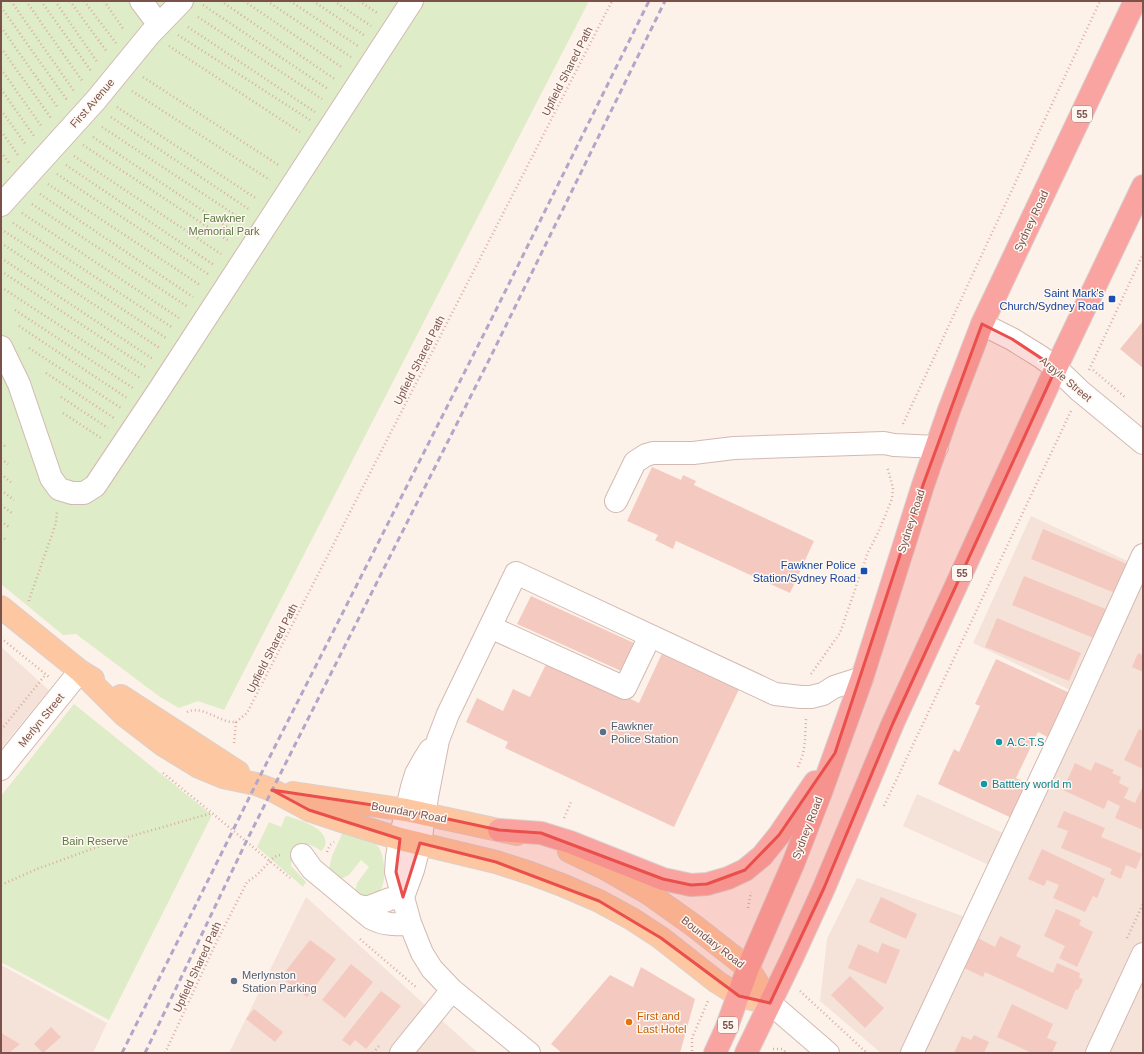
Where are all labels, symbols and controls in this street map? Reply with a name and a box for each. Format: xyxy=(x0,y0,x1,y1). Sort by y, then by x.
street label: Upfield Shared Path xyxy=(539,24,595,118)
street label: First Avenue xyxy=(67,76,117,130)
road number: 55 xyxy=(1072,106,1092,122)
street label: Sydney Road xyxy=(1012,189,1050,253)
park label: Fawkner Memorial Park xyxy=(189,212,260,237)
place label: Saint Mark's Church/Sydney Road xyxy=(999,287,1104,312)
marker: Saint Mark's Church/Sydney Road xyxy=(1107,294,1117,304)
street label: Upfield Shared Path xyxy=(391,313,447,407)
street label: Argyle Street xyxy=(1038,354,1094,404)
street label: Sydney Road xyxy=(895,488,927,554)
place label: Fawkner Police Station/Sydney Road xyxy=(753,559,856,584)
road number: 55 xyxy=(952,565,972,581)
marker: Fawkner Police Station/Sydney Road xyxy=(859,566,869,576)
street label: Upfield Shared Path xyxy=(244,601,300,695)
street label: Merlyn Street xyxy=(16,691,66,749)
place label: Fawkner Police Station xyxy=(611,720,678,745)
marker: Fawkner Police Station xyxy=(598,727,608,737)
place label: A.C.T.S xyxy=(1007,736,1044,748)
marker: A.C.T.S xyxy=(994,737,1004,747)
place label: Batttery world m xyxy=(992,778,1071,790)
marker: Batttery world m xyxy=(979,779,989,789)
street label: Sydney Road xyxy=(790,795,824,861)
street label: Boundary Road xyxy=(370,799,448,825)
park label: Bain Reserve xyxy=(62,835,128,847)
street label: Boundary Road xyxy=(679,914,747,970)
street label: Upfield Shared Path xyxy=(171,920,223,1014)
place label: Merlynston Station Parking xyxy=(242,969,317,994)
marker: Merlynston Station Parking xyxy=(229,976,239,986)
place label: First and Last Hotel xyxy=(637,1010,687,1035)
marker: First and Last Hotel xyxy=(624,1017,634,1027)
road number: 55 xyxy=(718,1017,738,1033)

